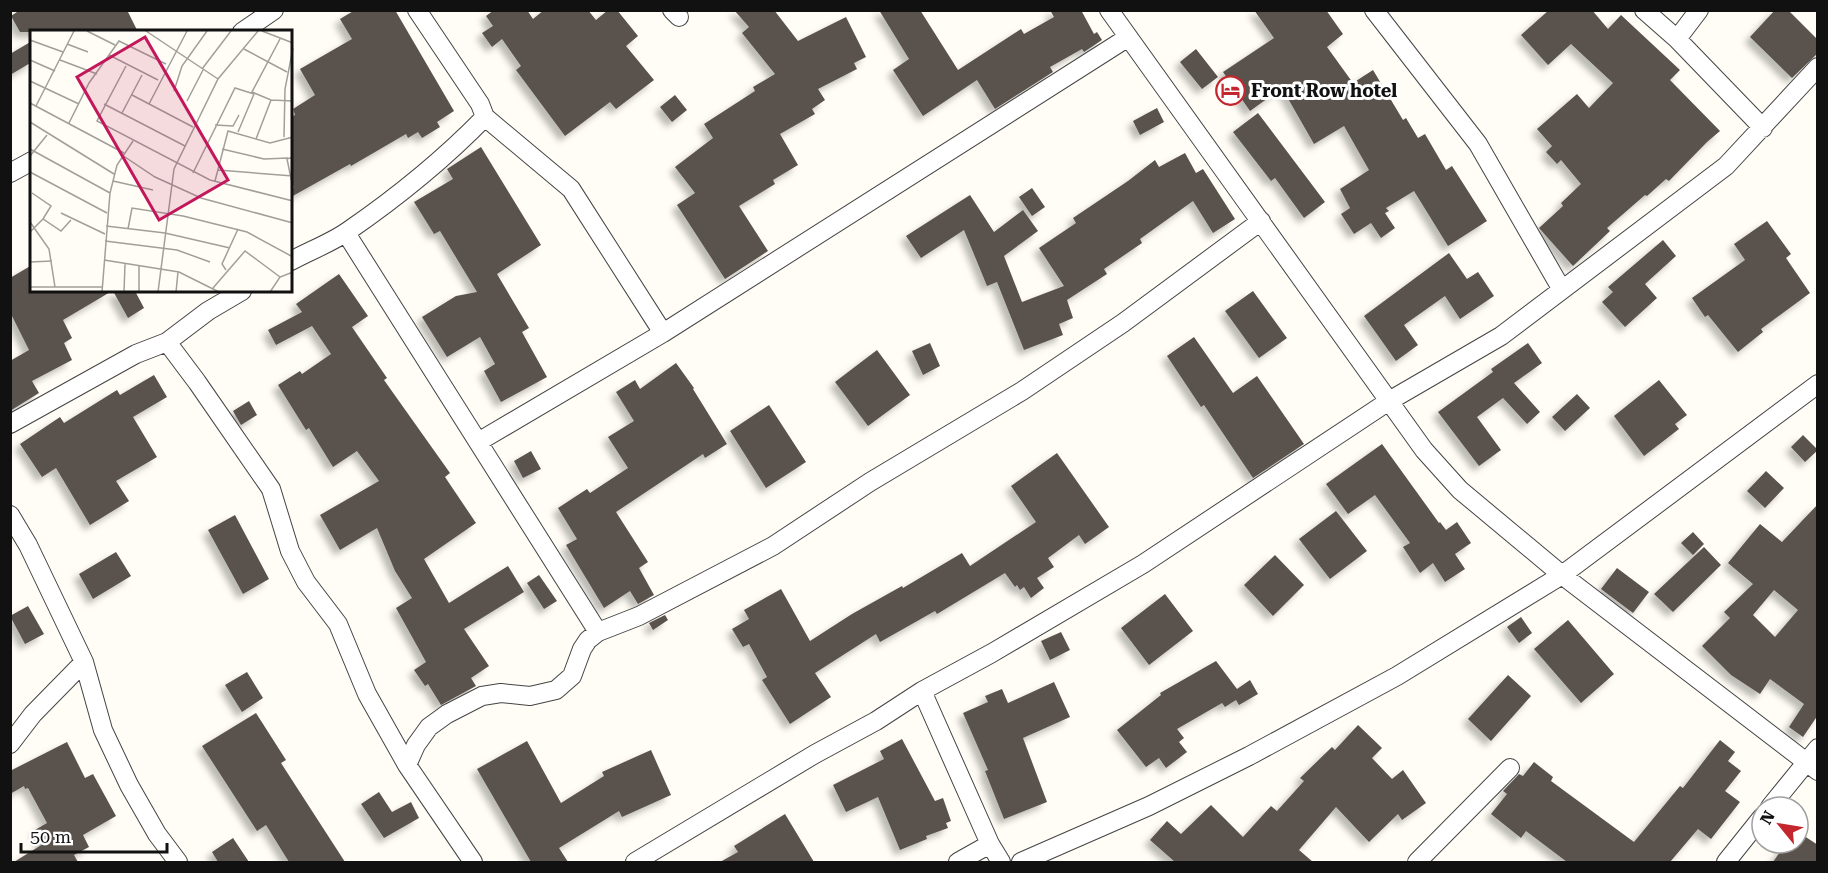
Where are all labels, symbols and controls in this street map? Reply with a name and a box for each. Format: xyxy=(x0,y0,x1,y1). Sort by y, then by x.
inset map xyxy=(30,30,292,292)
hotel icon: Front Row hotel xyxy=(1214,75,1246,107)
place label: Front Row hotel xyxy=(1251,80,1397,101)
north arrow xyxy=(1750,795,1810,855)
text: N xyxy=(1756,808,1779,828)
scale bar xyxy=(21,816,166,854)
text: 50 m xyxy=(30,826,71,847)

